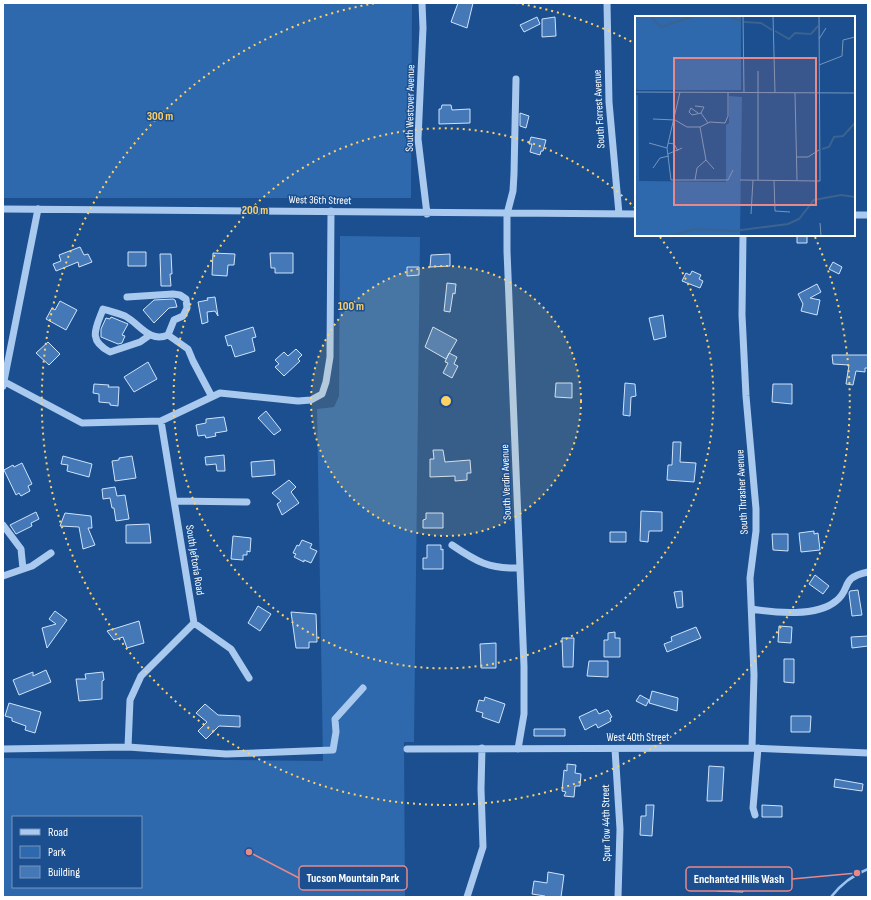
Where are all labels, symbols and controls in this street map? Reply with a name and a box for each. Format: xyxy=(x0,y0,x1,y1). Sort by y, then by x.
inset map xyxy=(635,16,855,236)
street label: South Westover Avenue xyxy=(403,64,417,152)
street label: South Forrest Avenue xyxy=(590,69,608,149)
text: 300 m xyxy=(147,109,173,124)
street label: West 36th Street xyxy=(288,193,352,207)
text: 200 m xyxy=(242,203,268,218)
text: 100 m xyxy=(338,299,364,314)
centre of rings xyxy=(439,394,453,408)
street label: South Verdin Avenue xyxy=(498,444,514,520)
street label: South Thrasher Avenue xyxy=(733,449,751,535)
street label: South Jeftoria Road xyxy=(183,524,207,596)
street label: West 40th Street xyxy=(607,731,670,744)
street label: Spur Tow 44th Street xyxy=(599,784,613,862)
legend xyxy=(12,816,142,888)
text: Road xyxy=(48,825,68,840)
text: Park xyxy=(48,845,66,860)
text: Building xyxy=(48,865,80,880)
callout: Tucson Mountain Park xyxy=(299,866,407,890)
callout: Enchanted Hills Wash xyxy=(686,867,792,891)
text: Tucson Mountain Park xyxy=(307,871,399,886)
text: Enchanted Hills Wash xyxy=(694,872,784,887)

